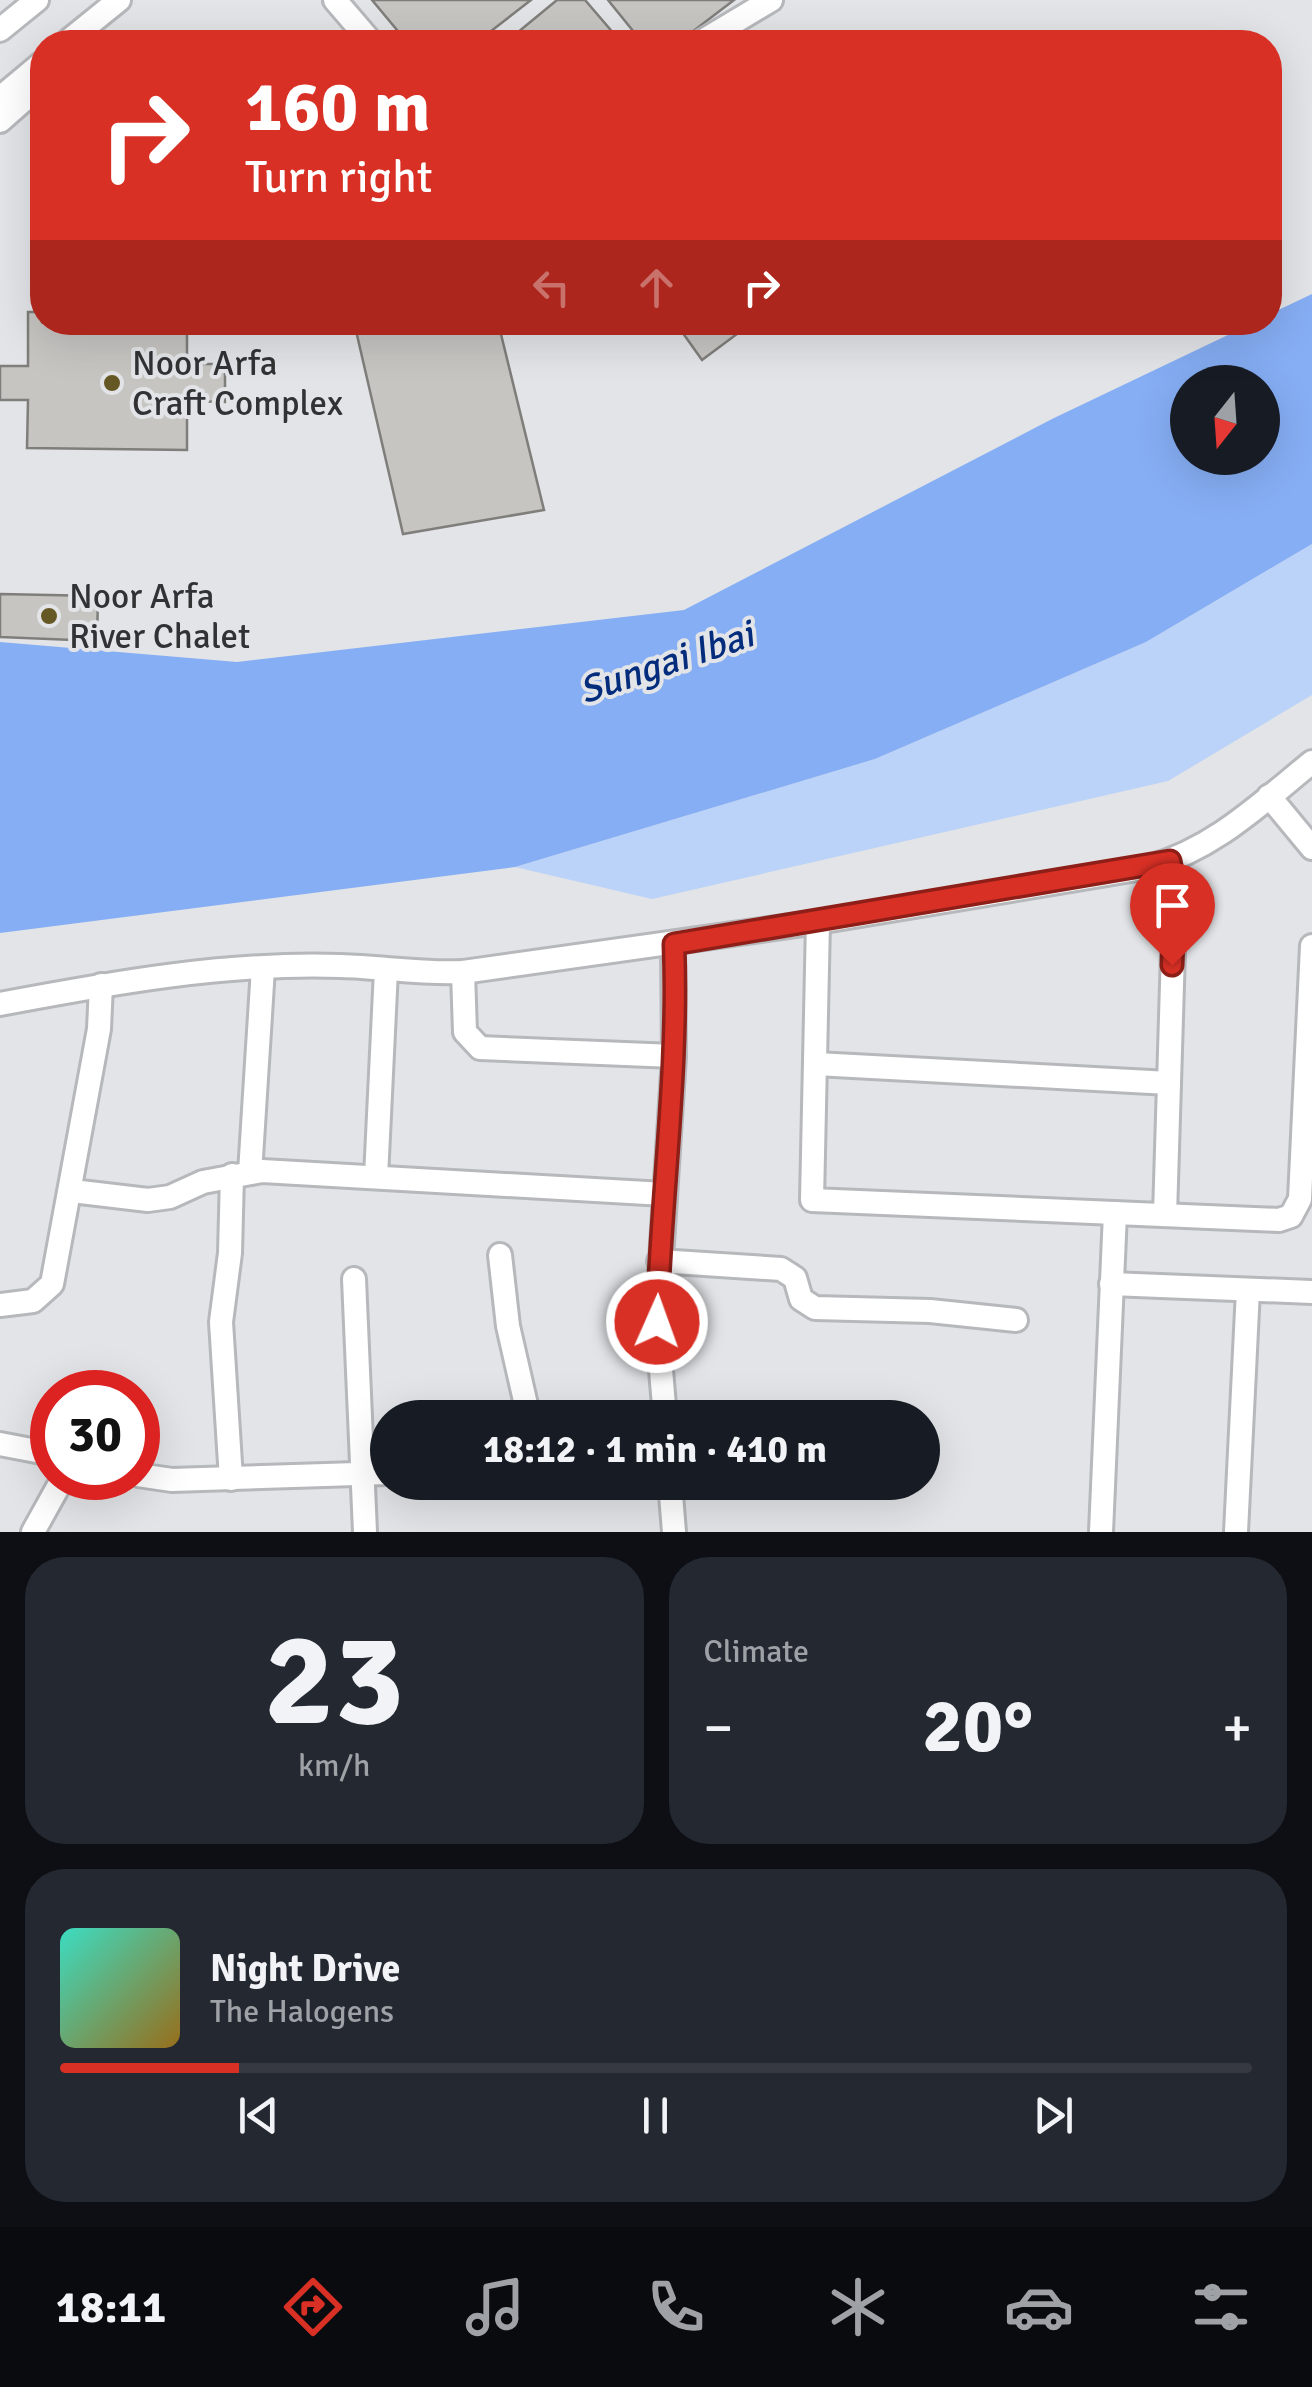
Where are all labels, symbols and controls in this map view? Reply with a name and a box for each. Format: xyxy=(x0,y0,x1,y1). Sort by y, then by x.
text: 160 m xyxy=(245,64,430,150)
icon: right xyxy=(80,70,210,200)
text: Turn right xyxy=(245,150,433,205)
icon: left xyxy=(524,260,579,315)
icon: ahead xyxy=(629,260,684,315)
icon: right xyxy=(734,260,789,315)
place label: Noor Arfa Craft Complex xyxy=(132,342,343,425)
north arrow xyxy=(1170,365,1280,475)
map controls xyxy=(1170,365,1280,475)
marker: Noor Arfa Craft Complex xyxy=(101,372,123,394)
place label: Noor Arfa River Chalet xyxy=(69,575,250,658)
marker: Noor Arfa River Chalet xyxy=(38,605,60,627)
water label: Sungai Ibai xyxy=(573,610,763,714)
pin xyxy=(1130,863,1215,966)
icon: arrive xyxy=(1145,878,1200,933)
position arrow xyxy=(605,1270,709,1374)
speed limit sign: 30 xyxy=(30,1370,160,1500)
text: 18:12 · 1 min · 410 m xyxy=(483,1426,827,1473)
text: 23 xyxy=(264,1601,404,1761)
text: Climate xyxy=(704,1632,809,1671)
text: 20° xyxy=(922,1680,1033,1773)
text: − xyxy=(704,1694,733,1762)
text: + xyxy=(1222,1694,1252,1762)
text: km/h xyxy=(298,1746,370,1785)
text: Night Drive xyxy=(210,1945,400,1992)
text: The Halogens xyxy=(210,1992,394,2031)
icon: previous xyxy=(231,2088,286,2143)
icon: pause xyxy=(628,2088,683,2143)
icon: next xyxy=(1026,2088,1081,2143)
icon: directions xyxy=(278,2272,348,2342)
icon: music xyxy=(460,2272,530,2342)
icon: phone xyxy=(641,2272,711,2342)
icon: climate xyxy=(823,2272,893,2342)
icon: car xyxy=(1004,2272,1074,2342)
icon: filters xyxy=(1186,2272,1256,2342)
text: 18:11 xyxy=(56,2280,166,2335)

